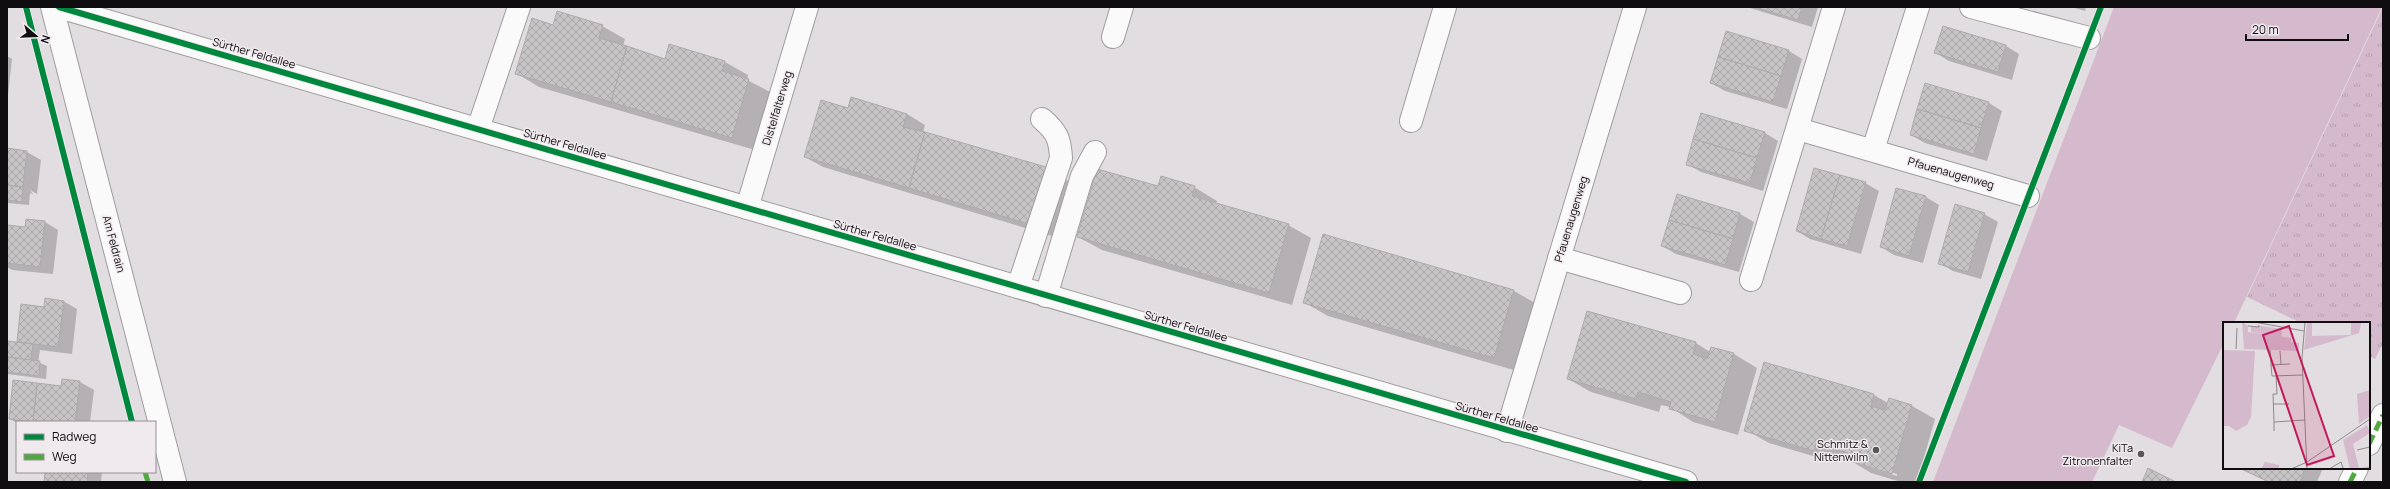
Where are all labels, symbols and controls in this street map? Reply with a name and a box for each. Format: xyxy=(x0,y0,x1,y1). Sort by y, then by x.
north arrow xyxy=(16,16,56,56)
scale bar xyxy=(2246,16,2348,42)
text: 20 m xyxy=(2252,21,2279,38)
text: N xyxy=(38,33,54,46)
street label: Sürther Feldallee xyxy=(211,33,298,72)
street label: Distelfalterweg xyxy=(758,69,795,147)
street label: Sürther Feldallee xyxy=(522,124,609,163)
street label: Pfauenaugenweg xyxy=(1906,153,1996,192)
street label: Pfauenaugenweg xyxy=(1550,174,1591,264)
street label: Am Feldrain xyxy=(100,214,129,274)
street label: Sürther Feldallee xyxy=(832,215,919,254)
street label: Sürther Feldallee xyxy=(1143,306,1230,345)
inset map xyxy=(2223,322,2370,469)
street label: Sürther Feldallee xyxy=(1454,397,1541,436)
legend xyxy=(16,421,156,473)
text: Radweg xyxy=(52,428,96,445)
place label: Schmitz & Nittenwilm xyxy=(1814,436,1869,464)
place label: KiTa Zitronenfalter xyxy=(2063,440,2133,468)
marker: Schmitz & Nittenwilm xyxy=(1871,445,1881,455)
text: Weg xyxy=(52,448,77,465)
marker: KiTa Zitronenfalter xyxy=(2136,449,2146,459)

